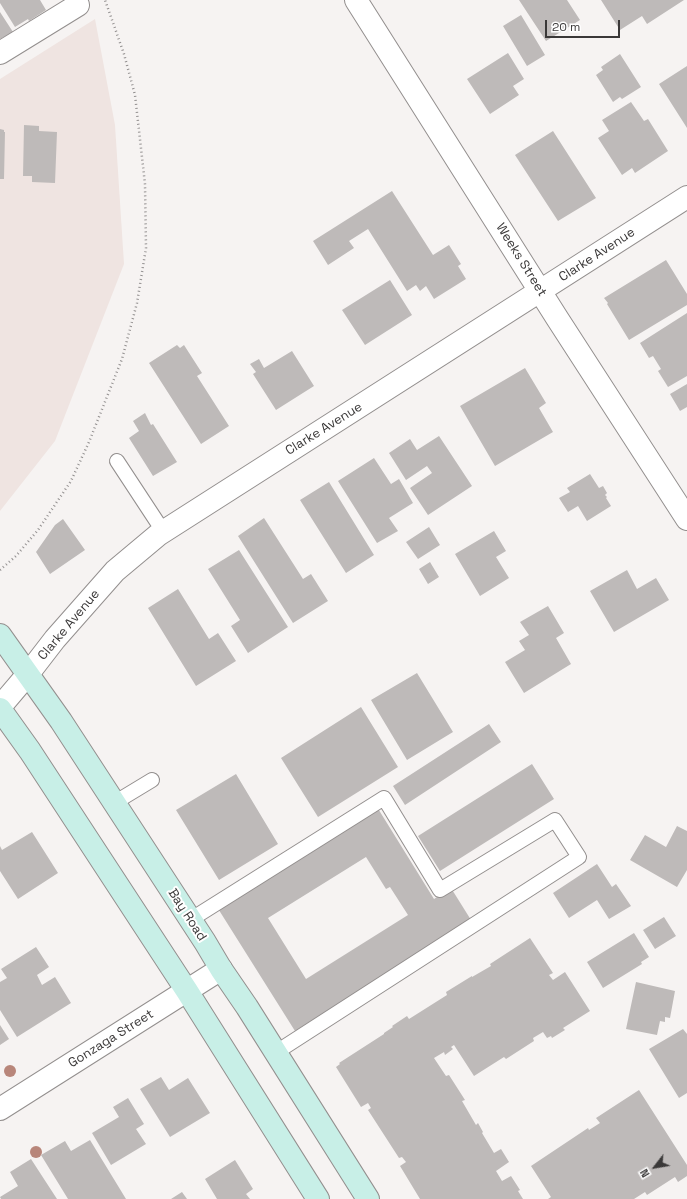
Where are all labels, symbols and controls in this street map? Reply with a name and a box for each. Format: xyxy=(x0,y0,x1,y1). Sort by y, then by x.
scale bar xyxy=(547,12,622,38)
text: 20 m xyxy=(552,19,580,35)
street label: Weeks Street xyxy=(492,221,550,299)
street label: Clarke Avenue xyxy=(556,225,638,285)
street label: Clarke Avenue xyxy=(283,399,365,459)
street label: Clarke Avenue xyxy=(35,586,103,664)
street label: Bay Road xyxy=(164,886,210,944)
street label: Gonzaga Street xyxy=(66,1007,156,1071)
north arrow xyxy=(635,1147,675,1187)
text: N xyxy=(637,1166,653,1180)

